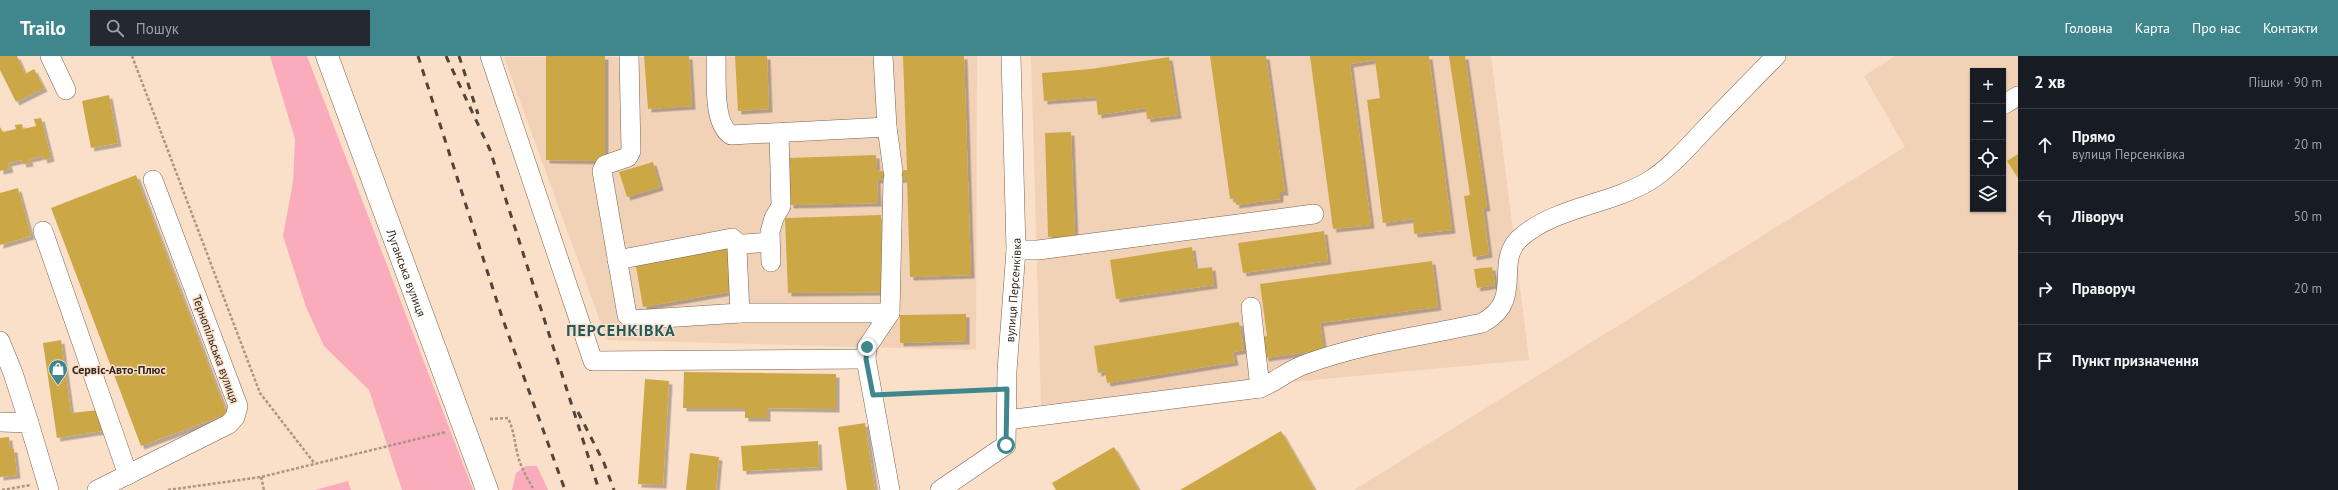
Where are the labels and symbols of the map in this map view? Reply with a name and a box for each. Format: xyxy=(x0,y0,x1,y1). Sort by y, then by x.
street label: Луганська вулиця xyxy=(384,226,430,319)
street label: вулиця Персенківка xyxy=(1002,238,1024,343)
street label: Тернопільська вулиця xyxy=(189,293,243,405)
district label: ПЕРСЕНКІВКА xyxy=(566,320,676,340)
route end xyxy=(858,338,876,356)
shop icon: Сервіс-Авто-Плюс xyxy=(47,358,69,386)
place label: Сервіс-Авто-Плюс xyxy=(72,362,166,377)
route start xyxy=(997,436,1015,454)

